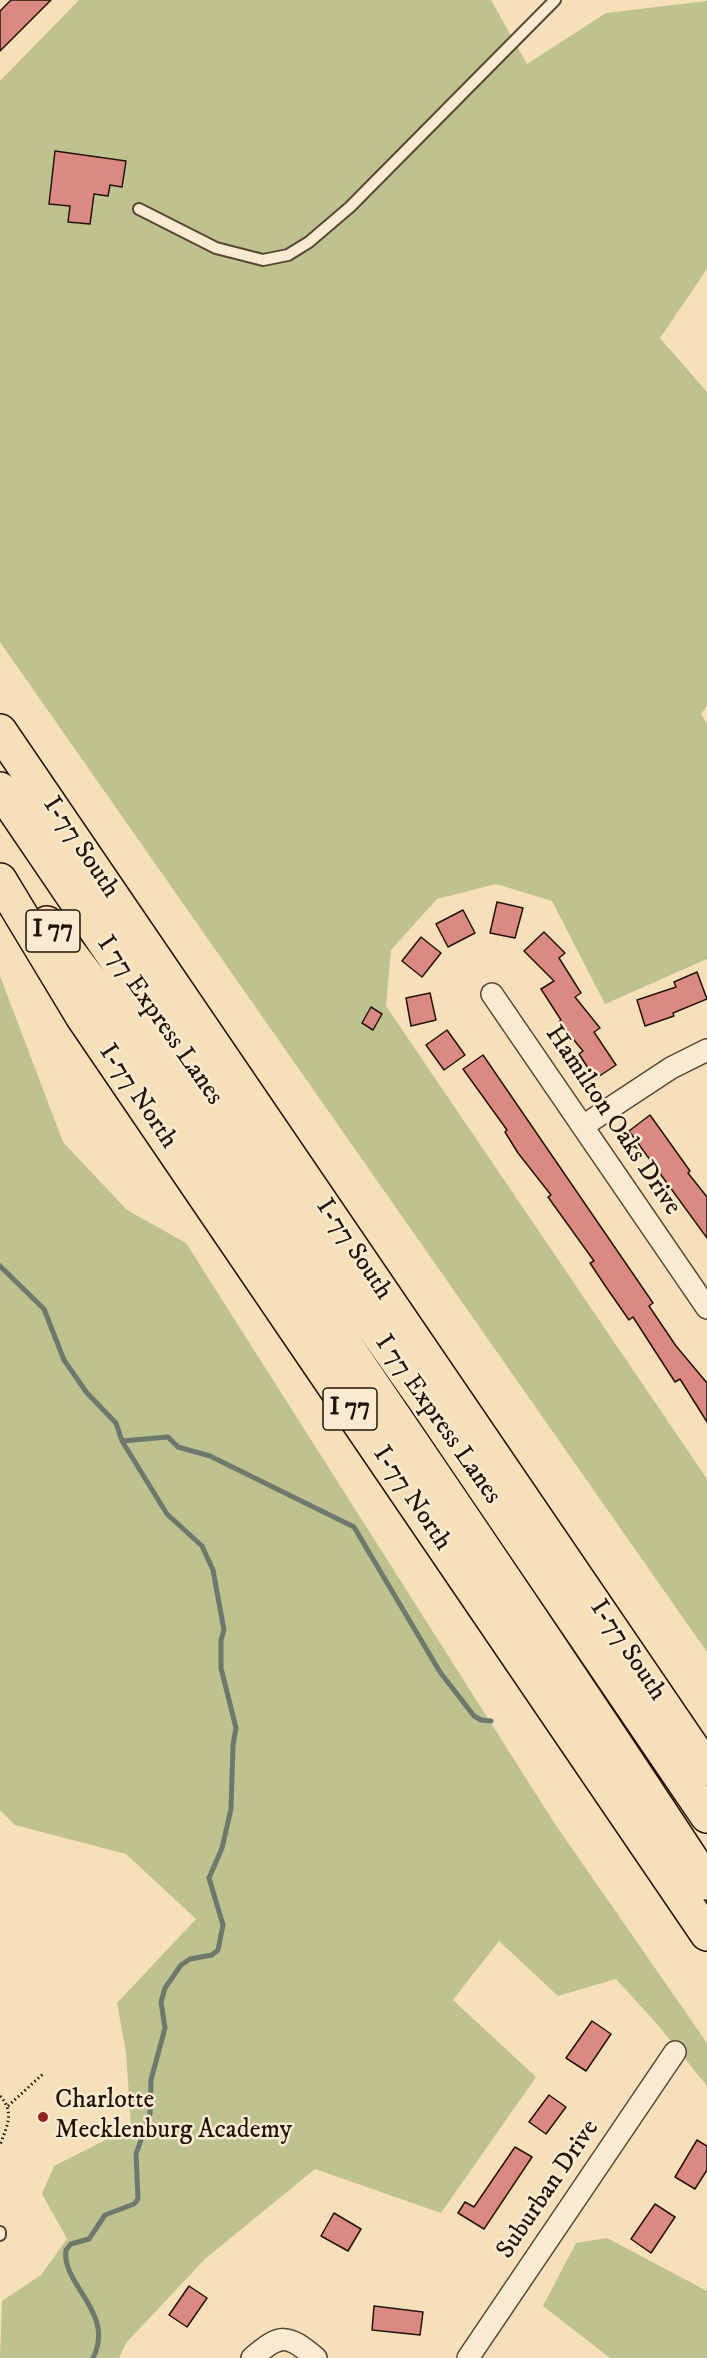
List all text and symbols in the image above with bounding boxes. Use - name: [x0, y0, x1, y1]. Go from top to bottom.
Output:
- street label: I-77 South: [35, 792, 125, 904]
- road number: I 77: [26, 910, 80, 952]
- street label: I 77 Express Lanes: [89, 930, 229, 1112]
- street label: Hamilton Oaks Drive: [537, 1020, 687, 1222]
- street label: I-77 North: [91, 1039, 183, 1155]
- street label: I-77 South: [308, 1194, 398, 1306]
- street label: I 77 Express Lanes: [367, 1329, 507, 1511]
- road number: I 77: [323, 1388, 377, 1430]
- street label: I-77 North: [365, 1441, 457, 1557]
- street label: I-77 South: [582, 1595, 672, 1707]
- place label: Charlotte Mecklenburg Academy: [55, 2086, 292, 2148]
- marker: Charlotte Mecklenburg Academy: [36, 2110, 50, 2124]
- street label: Suburban Drive: [491, 2115, 607, 2265]

